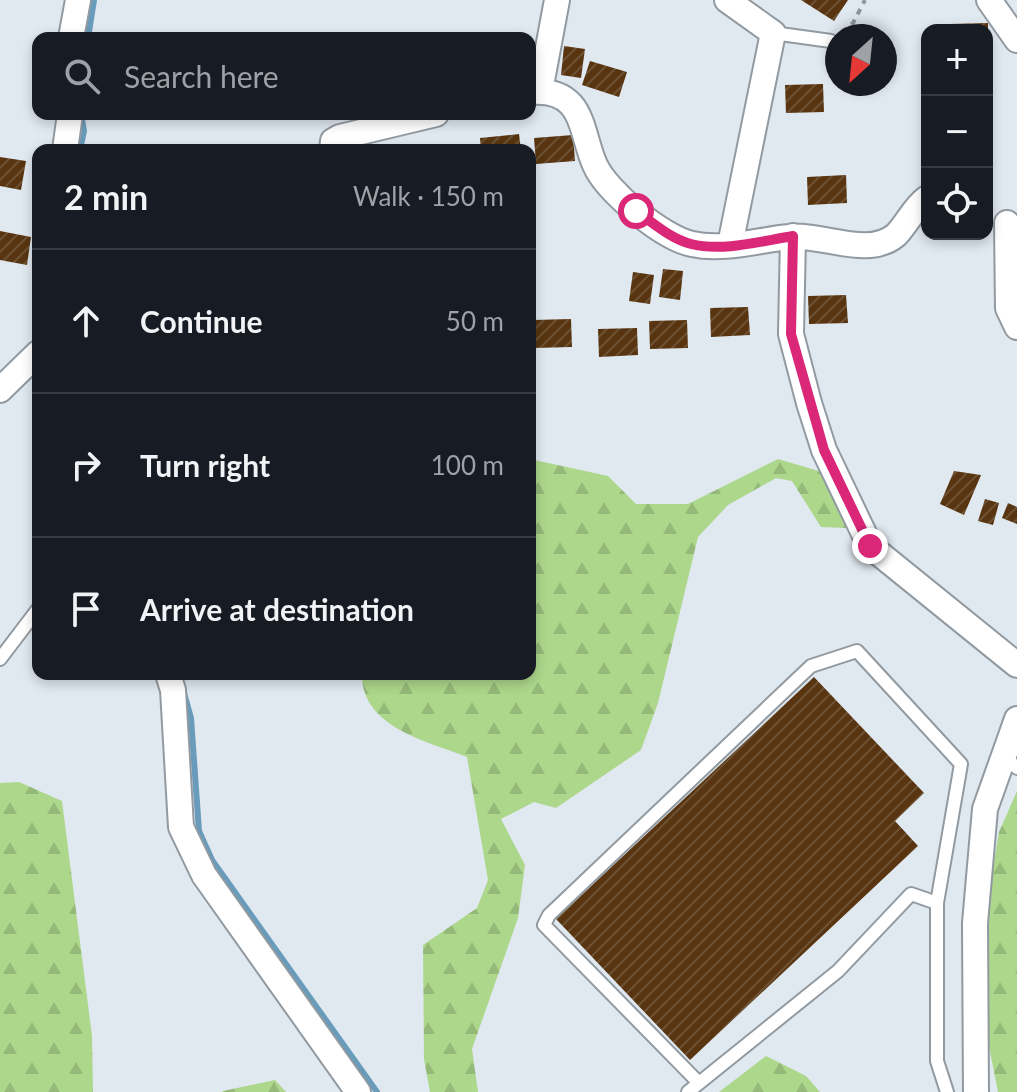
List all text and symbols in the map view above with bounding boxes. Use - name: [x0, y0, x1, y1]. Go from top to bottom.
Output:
- north arrow: [825, 24, 897, 96]
- map controls: [921, 24, 993, 240]
- button: +: [921, 24, 993, 96]
- search box: [32, 32, 536, 120]
- icon: search: [60, 54, 104, 98]
- text: Search here: [124, 58, 279, 94]
- button: −: [921, 96, 993, 168]
- button: locate: [921, 168, 993, 240]
- text: 2 min: [64, 176, 148, 217]
- text: Walk · 150 m: [353, 180, 504, 212]
- route start: [618, 193, 654, 229]
- icon: ahead: [64, 299, 108, 343]
- text: Continue: [140, 303, 263, 339]
- text: 50 m: [446, 305, 504, 337]
- icon: right: [64, 443, 108, 487]
- text: Turn right: [140, 447, 270, 483]
- text: 100 m: [431, 449, 504, 481]
- route end: [852, 528, 888, 564]
- icon: arrive: [64, 587, 108, 631]
- text: Arrive at destination: [140, 591, 414, 627]

